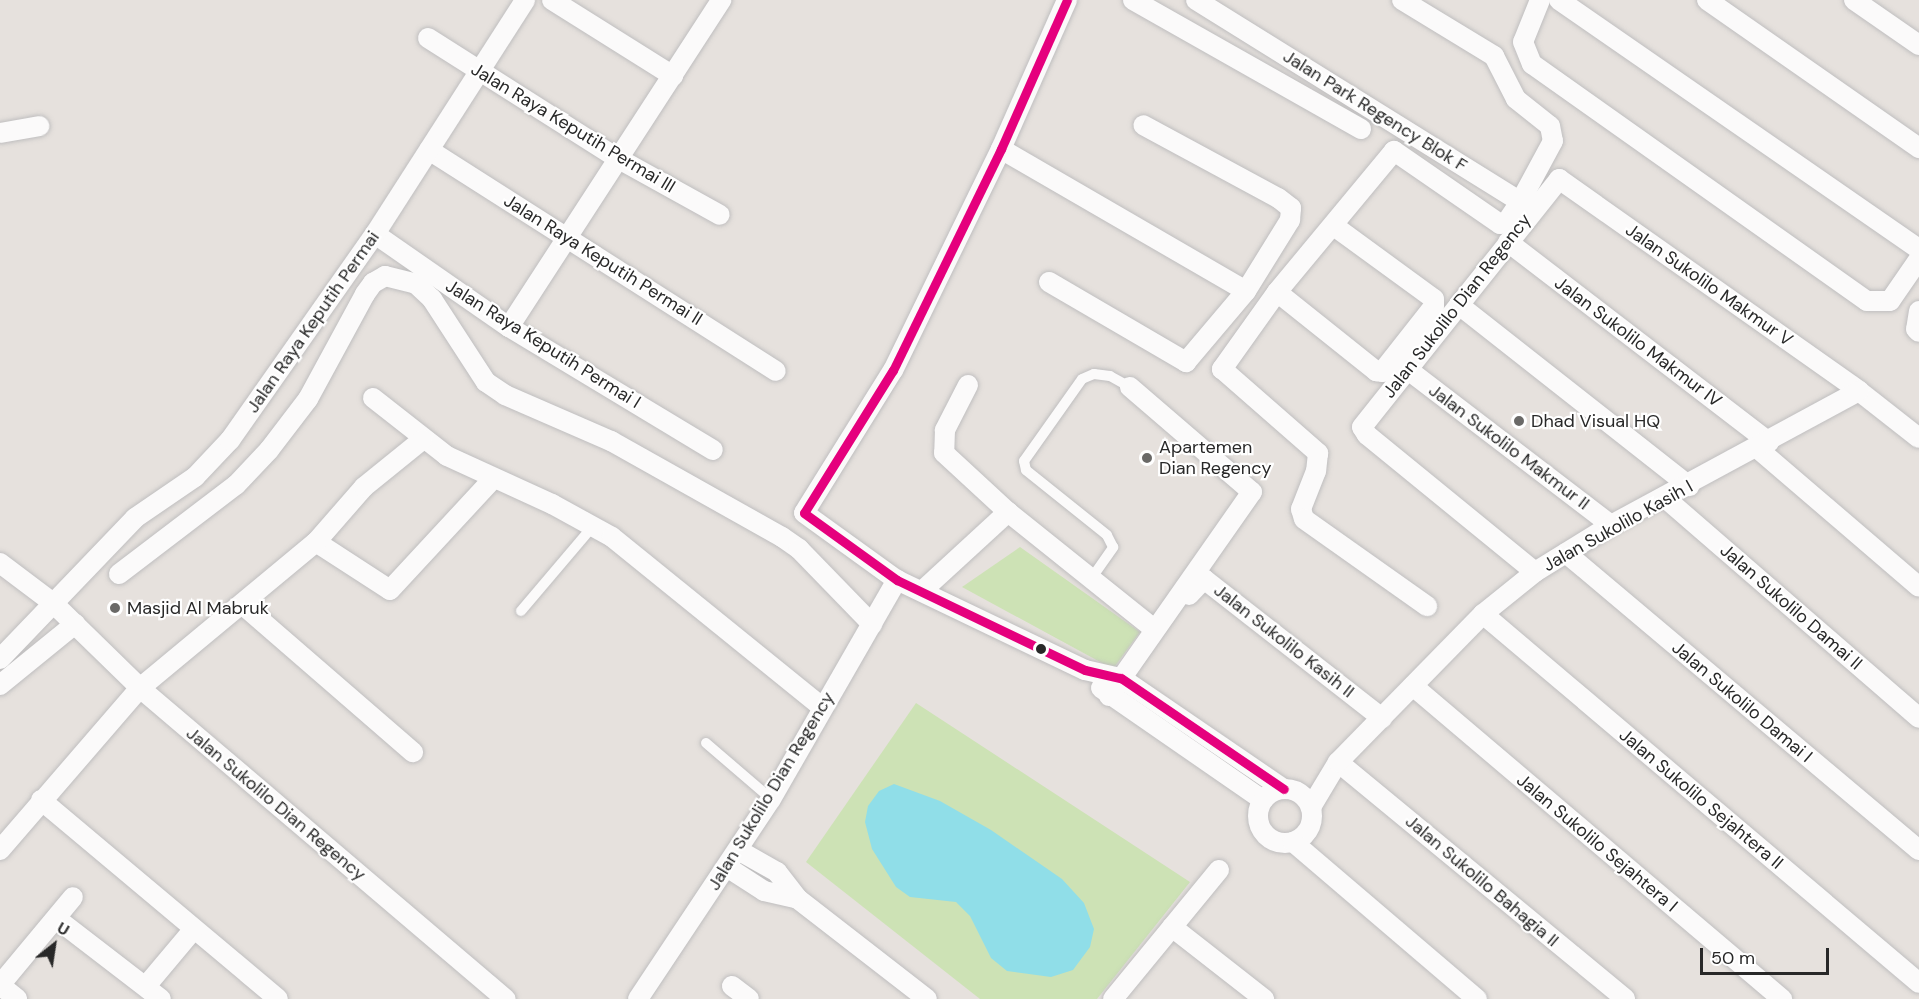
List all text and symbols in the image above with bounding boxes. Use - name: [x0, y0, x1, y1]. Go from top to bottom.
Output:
- street label: Jalan Park Regency Blok F: [1279, 45, 1471, 177]
- street label: Jalan Raya Keputih Permai III: [467, 58, 679, 198]
- street label: Jalan Raya Keputih Permai II: [500, 190, 706, 330]
- street label: Jalan Sukolilo Dian Regency: [1378, 210, 1536, 402]
- street label: Jalan Sukolilo Makmur V: [1621, 219, 1797, 351]
- street label: Jalan Raya Keputih Permai: [242, 227, 384, 417]
- street label: Jalan Sukolilo Makmur IV: [1550, 272, 1726, 412]
- street label: Jalan Raya Keputih Permai I: [441, 275, 645, 413]
- street label: Jalan Sukolilo Makmur II: [1424, 380, 1594, 514]
- place label: Dhad Visual HQ: [1531, 410, 1660, 432]
- marker: Dhad Visual HQ: [1512, 414, 1526, 428]
- place label: Apartemen Dian Regency: [1159, 437, 1271, 480]
- marker: Apartemen Dian Regency: [1140, 451, 1154, 465]
- street label: Jalan Sukolilo Kasih I: [1539, 476, 1697, 576]
- street label: Jalan Sukolilo Damai II: [1716, 539, 1866, 675]
- street label: Jalan Sukolilo Kasih II: [1209, 579, 1359, 703]
- place label: Masjid Al Mabruk: [127, 597, 269, 619]
- marker: Masjid Al Mabruk: [108, 601, 122, 615]
- street label: Jalan Sukolilo Damai I: [1667, 637, 1817, 767]
- unlabelled marker: [1035, 643, 1047, 655]
- street label: Jalan Sukolilo Dian Regency: [703, 688, 839, 894]
- street label: Jalan Sukolilo Dian Regency: [182, 722, 370, 886]
- street label: Jalan Sukolilo Sejahtera II: [1615, 724, 1787, 874]
- street label: Jalan Sukolilo Sejahtera I: [1512, 769, 1682, 917]
- street label: Jalan Sukolilo Bahagia II: [1401, 811, 1563, 951]
- north arrow: [24, 915, 84, 975]
- text: U: [53, 917, 73, 941]
- scale bar: [1703, 936, 1832, 974]
- text: 50 m: [1711, 946, 1755, 970]

